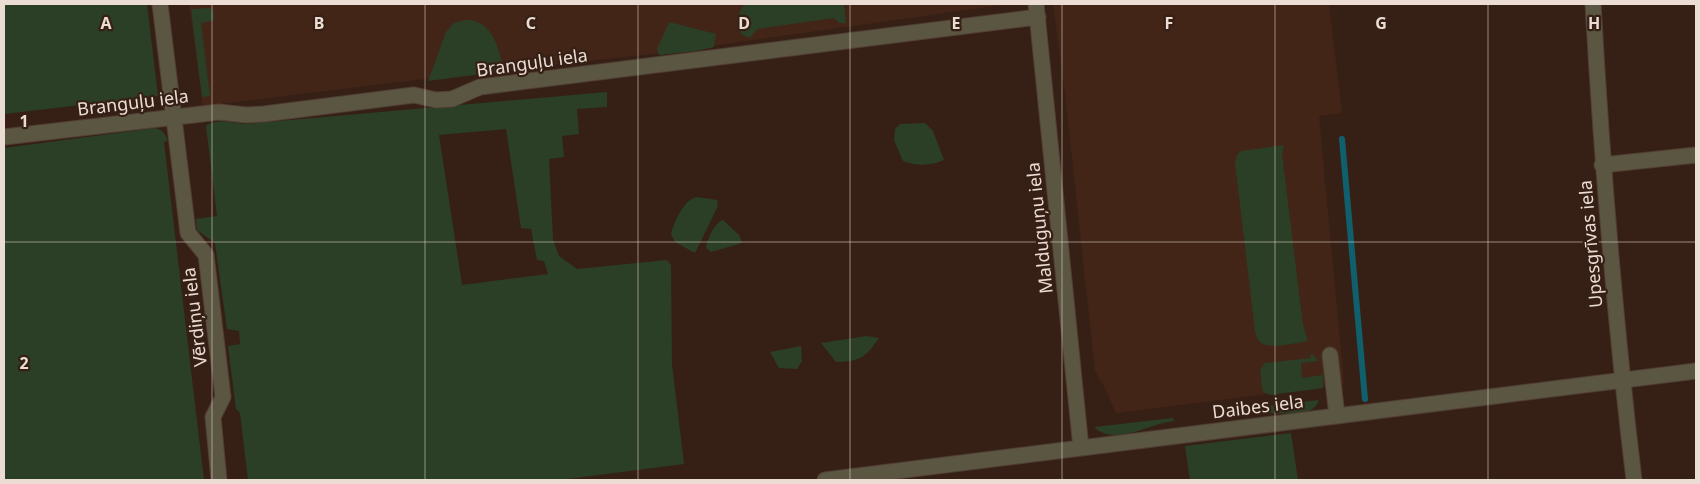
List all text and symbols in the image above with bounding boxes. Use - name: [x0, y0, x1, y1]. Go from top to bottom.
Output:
- text: A: [100, 12, 112, 34]
- text: B: [314, 12, 324, 34]
- text: C: [526, 12, 536, 34]
- text: D: [738, 12, 750, 34]
- text: E: [952, 12, 961, 34]
- text: F: [1165, 12, 1173, 34]
- text: G: [1375, 12, 1387, 34]
- text: H: [1588, 12, 1600, 34]
- street label: Branguļu iela: [475, 42, 589, 82]
- street label: Branguļu iela: [76, 83, 190, 121]
- text: 1: [19, 110, 29, 132]
- street label: Malduguņu iela: [1020, 161, 1058, 295]
- street label: Upesgrīvas iela: [1572, 179, 1608, 309]
- street label: Vērdiņu iela: [176, 266, 212, 368]
- text: 2: [19, 352, 29, 374]
- street label: Daibes iela: [1211, 388, 1305, 424]

